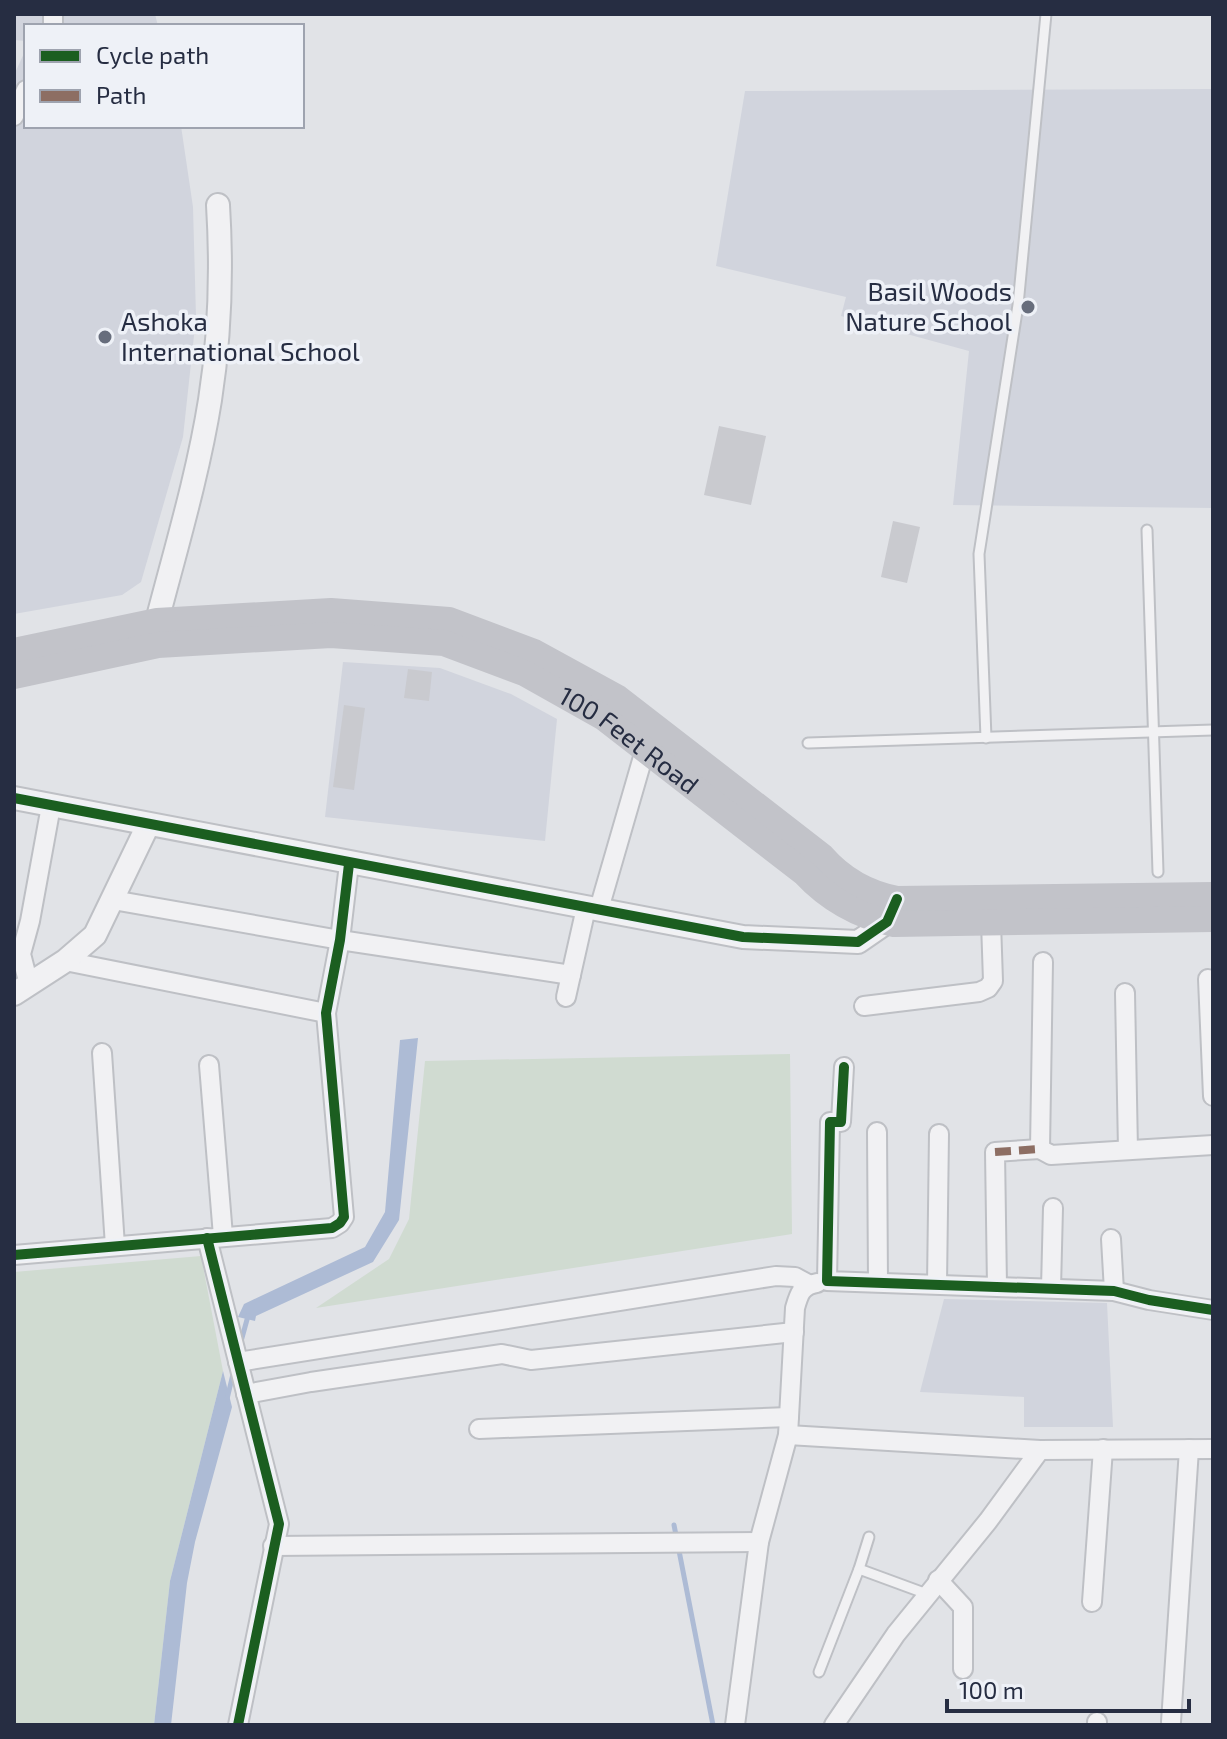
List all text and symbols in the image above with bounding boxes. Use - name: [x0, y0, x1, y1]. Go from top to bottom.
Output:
- legend: [24, 24, 304, 128]
- text: Cycle path: [96, 40, 209, 69]
- text: Path: [96, 80, 146, 109]
- place label: Basil Woods Nature School: [845, 275, 1012, 336]
- marker: Basil Woods Nature School: [1019, 298, 1037, 316]
- place label: Ashoka International School: [121, 305, 360, 366]
- marker: Ashoka International School: [96, 328, 114, 346]
- street label: 100 Feet Road: [554, 679, 706, 800]
- scale bar: [947, 1663, 1189, 1713]
- text: 100 m: [959, 1675, 1024, 1704]

